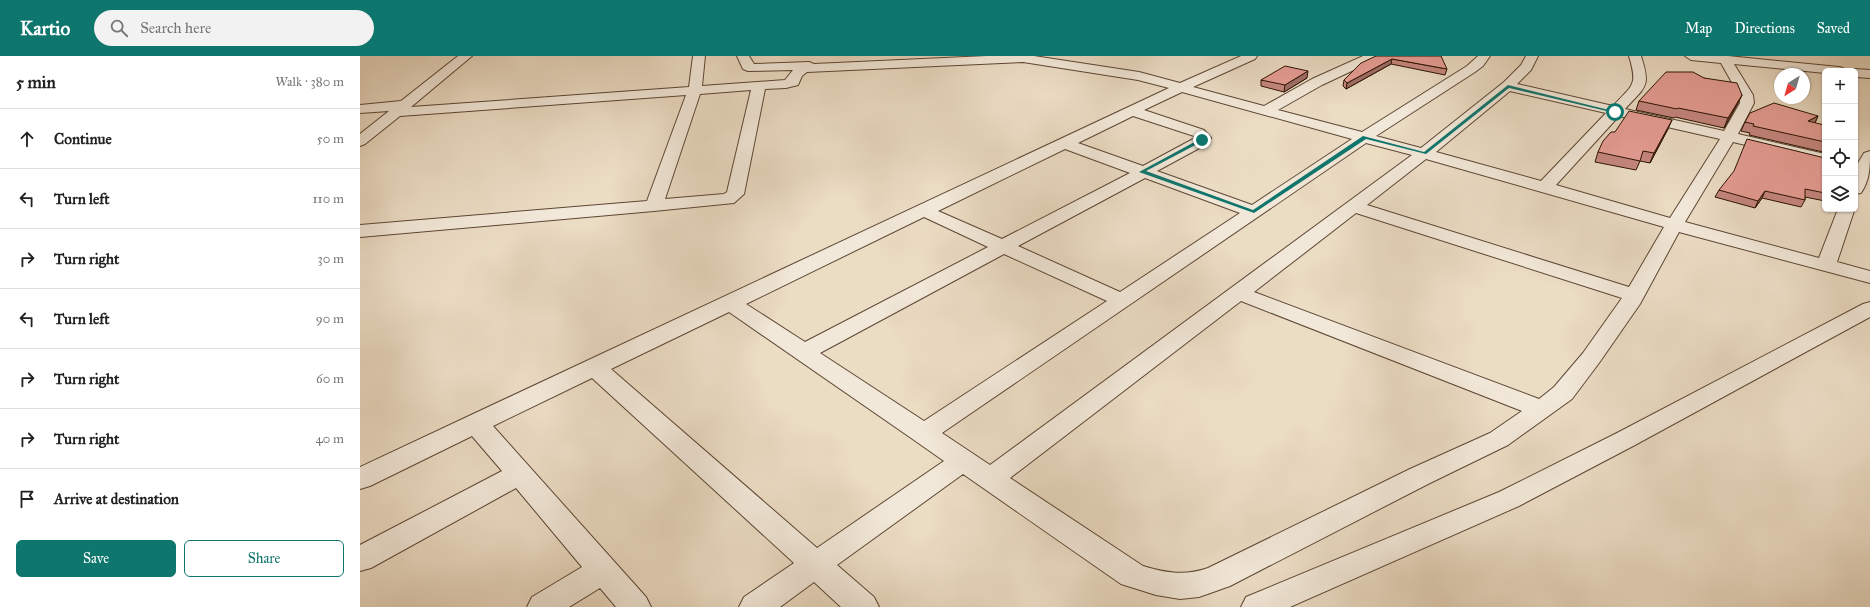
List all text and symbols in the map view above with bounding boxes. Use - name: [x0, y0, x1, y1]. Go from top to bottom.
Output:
- search box: [94, 10, 374, 46]
- text: Kartio: [20, 17, 70, 40]
- icon: search: [108, 17, 130, 39]
- text: Search here: [140, 19, 211, 37]
- text: Map: [1685, 20, 1712, 37]
- text: Directions: [1734, 20, 1795, 37]
- text: Saved: [1817, 20, 1850, 37]
- north arrow: [1774, 68, 1810, 104]
- map controls: [1822, 68, 1858, 212]
- button: +: [1822, 68, 1858, 104]
- text: 5 min: [16, 72, 56, 93]
- text: Walk · 380 m: [275, 74, 344, 90]
- route start: [1606, 103, 1624, 121]
- button: −: [1822, 104, 1858, 140]
- icon: ahead: [16, 128, 38, 150]
- text: Continue: [54, 130, 112, 148]
- text: 50 m: [317, 131, 344, 147]
- route end: [1193, 131, 1211, 149]
- button: locate: [1822, 140, 1858, 176]
- button: layers: [1822, 176, 1858, 212]
- icon: left: [16, 188, 38, 210]
- text: Turn left: [54, 190, 110, 208]
- text: 110 m: [312, 191, 344, 207]
- icon: right: [16, 248, 38, 270]
- text: Turn right: [54, 250, 119, 268]
- text: 30 m: [318, 251, 344, 267]
- icon: left: [16, 308, 38, 330]
- text: Turn left: [54, 310, 110, 328]
- text: 90 m: [316, 311, 344, 327]
- icon: right: [16, 368, 38, 390]
- text: Turn right: [54, 370, 119, 388]
- text: 60 m: [316, 371, 344, 387]
- icon: right: [16, 428, 38, 450]
- text: Turn right: [54, 430, 119, 448]
- text: 40 m: [315, 431, 344, 447]
- icon: arrive: [16, 488, 38, 510]
- text: Arrive at destination: [54, 490, 179, 508]
- button: Save: [16, 540, 176, 577]
- button: Share: [184, 540, 344, 577]

